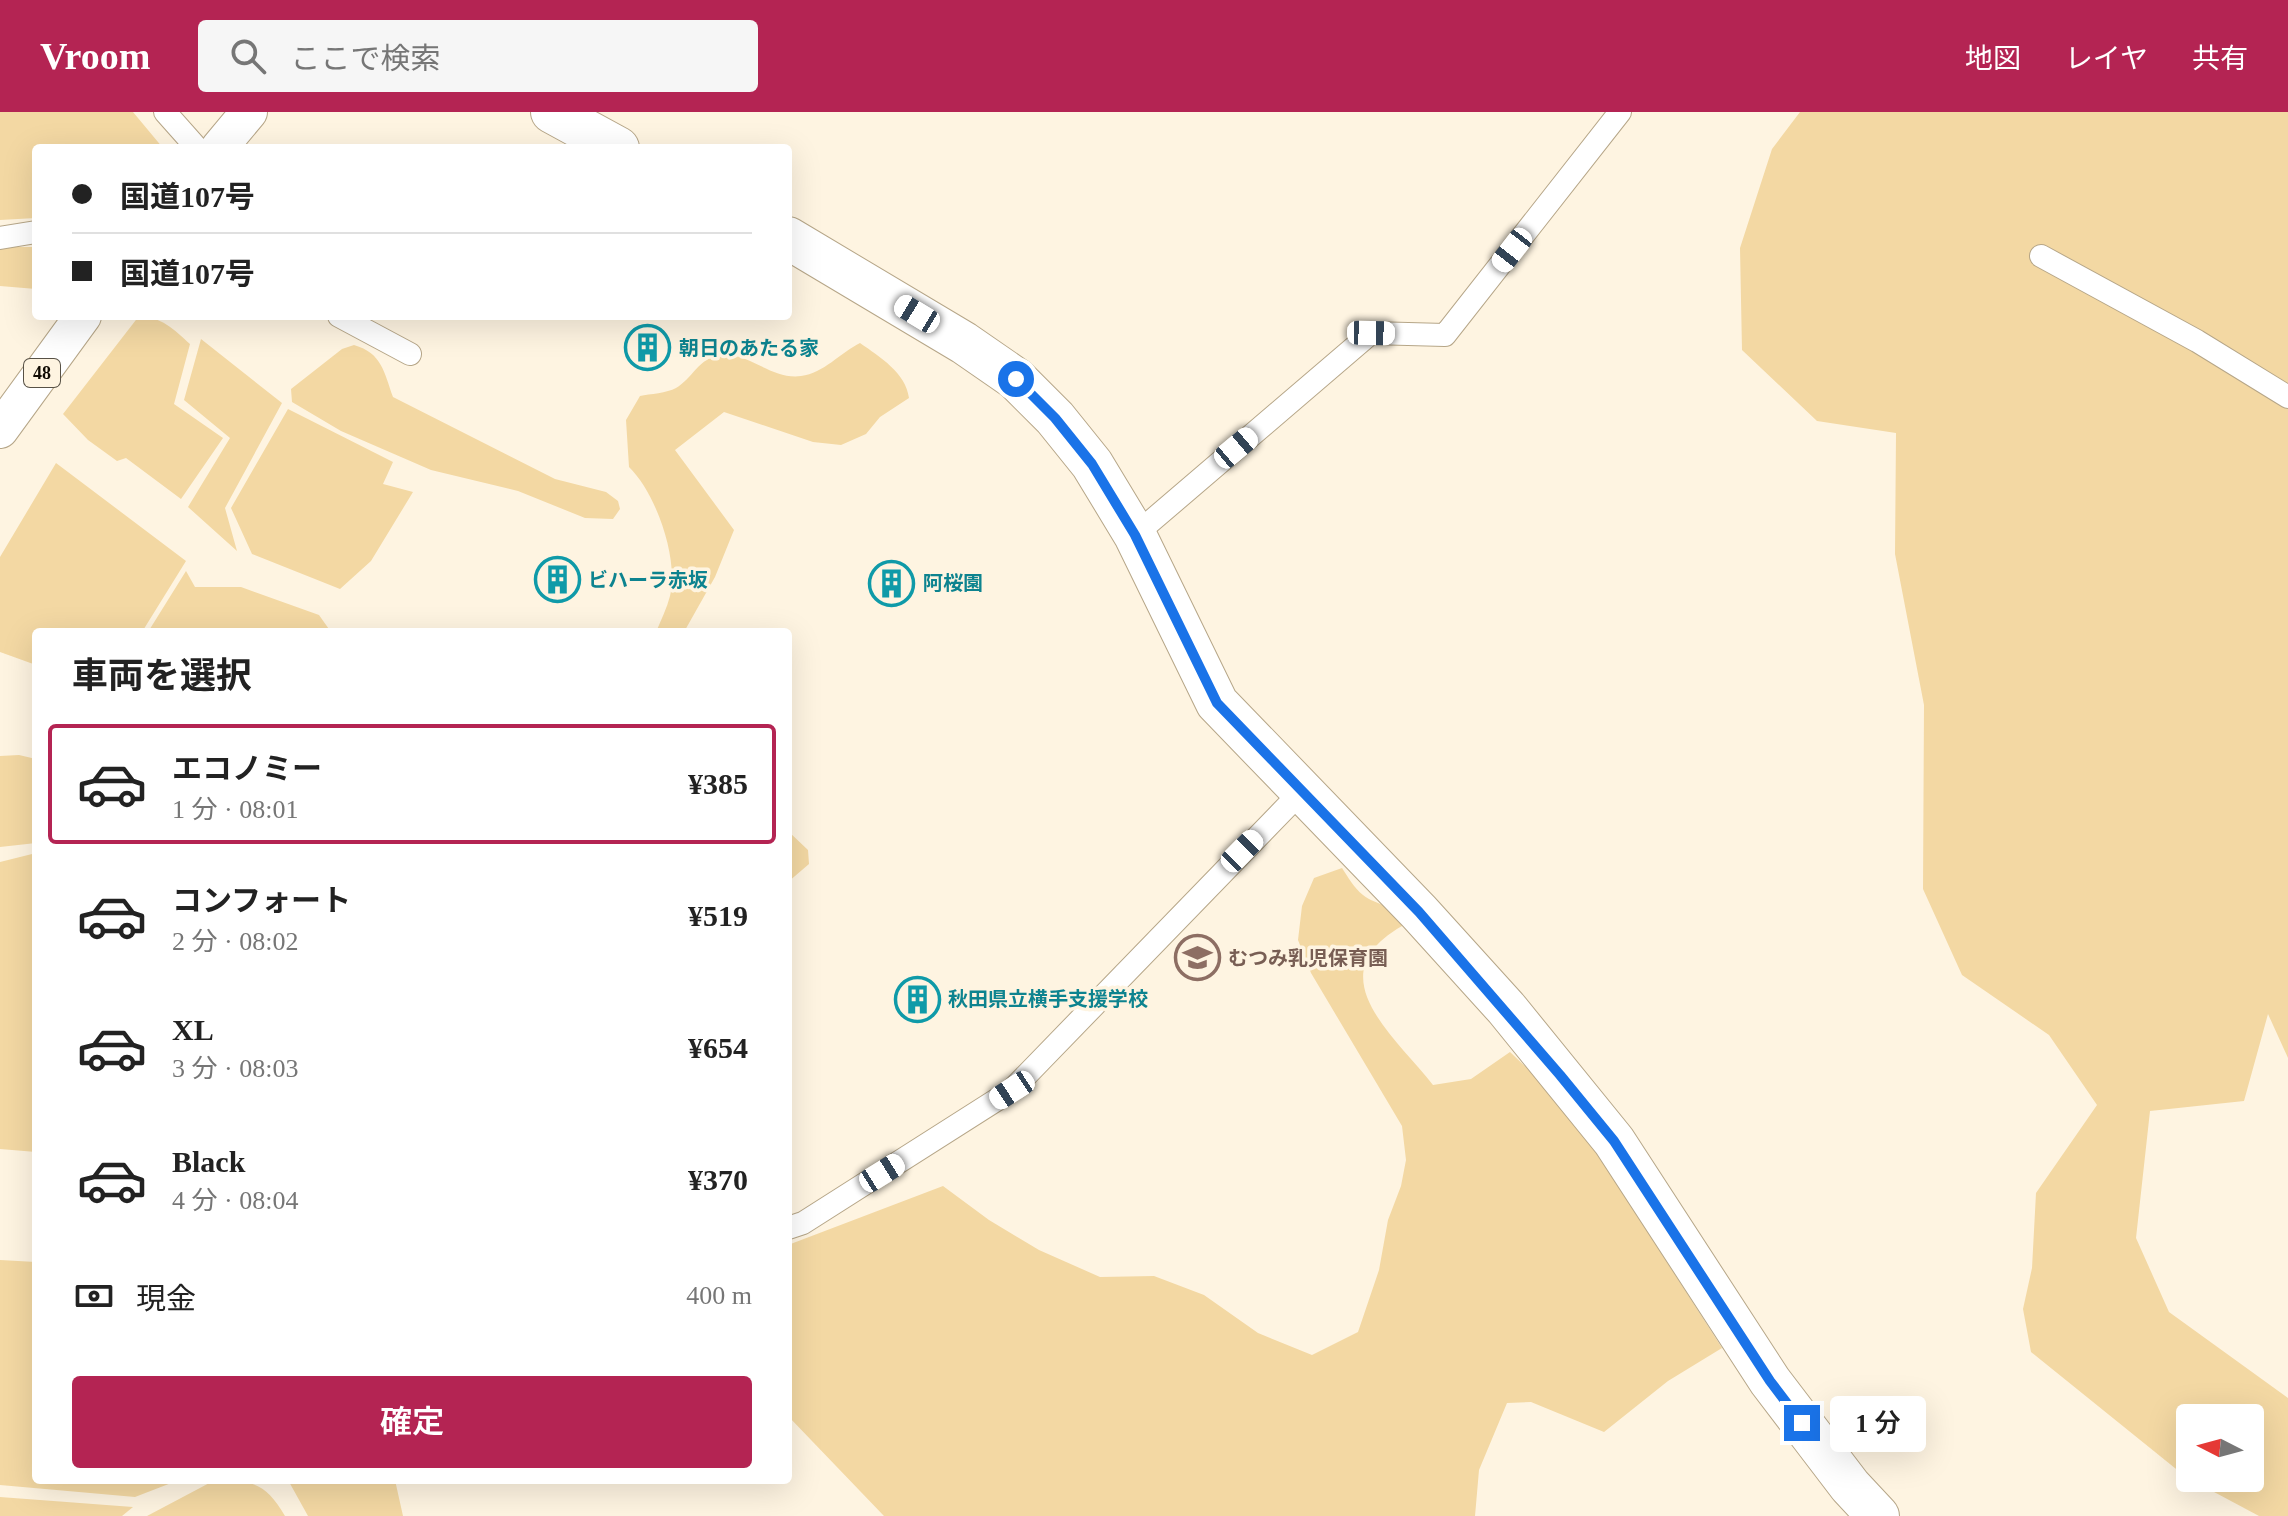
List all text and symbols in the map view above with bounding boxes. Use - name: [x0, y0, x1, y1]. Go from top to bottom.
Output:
- search box: [198, 20, 758, 92]
- icon: search: [226, 34, 270, 78]
- text: Vroom: [40, 35, 150, 77]
- text: ここで検索: [290, 42, 440, 75]
- text: 地図: [1965, 43, 2021, 74]
- text: レイヤ: [2065, 43, 2148, 74]
- text: 共有: [2192, 43, 2248, 74]
- text: 国道107号: [120, 180, 255, 213]
- car: [1488, 224, 1536, 276]
- text: 国道107号: [120, 257, 255, 290]
- car: [890, 291, 944, 337]
- car: [1347, 321, 1395, 345]
- building icon: 朝日のあたる家: [624, 324, 672, 372]
- place label: 朝日のあたる家: [679, 337, 819, 359]
- road number: 48: [24, 359, 60, 387]
- route start: [998, 361, 1034, 397]
- car: [1210, 423, 1262, 473]
- building icon: ビハーラ赤坂: [533, 556, 581, 604]
- building icon: 阿桜園: [868, 559, 916, 607]
- place label: ビハーラ赤坂: [588, 569, 708, 591]
- place label: 阿桜園: [923, 572, 983, 594]
- text: 車両を選択: [72, 656, 252, 696]
- icon: car: [76, 748, 148, 820]
- text: エコノミー: [172, 752, 322, 785]
- text: ¥385: [688, 767, 748, 800]
- text: 1 分 · 08:01: [172, 795, 298, 824]
- car: [1217, 826, 1267, 876]
- icon: car: [76, 880, 148, 952]
- text: コンフォート: [172, 884, 351, 917]
- text: ¥519: [688, 899, 748, 932]
- text: 2 分 · 08:02: [172, 927, 298, 956]
- school or university icon: むつみ乳児保育園: [1173, 934, 1221, 982]
- place label: むつみ乳児保育園: [1228, 947, 1388, 969]
- building icon: 秋田県立横手支援学校: [893, 975, 941, 1023]
- place label: 秋田県立横手支援学校: [948, 988, 1148, 1010]
- icon: car: [76, 1012, 148, 1084]
- text: XL: [172, 1013, 214, 1046]
- text: ¥654: [688, 1031, 748, 1064]
- text: 3 分 · 08:03: [172, 1054, 298, 1083]
- car: [985, 1067, 1039, 1113]
- icon: car: [76, 1144, 148, 1216]
- text: Black: [172, 1145, 245, 1178]
- car: [855, 1150, 909, 1196]
- text: ¥370: [688, 1163, 748, 1196]
- text: 4 分 · 08:04: [172, 1186, 298, 1215]
- icon: cash: [72, 1274, 116, 1318]
- text: 400 m: [686, 1281, 752, 1310]
- text: 現金: [136, 1282, 196, 1315]
- button: 確定: [72, 1376, 752, 1468]
- callout: 1 分: [1830, 1395, 1926, 1451]
- north arrow: [2176, 1404, 2264, 1492]
- map controls: [2176, 1404, 2264, 1492]
- route end: [1784, 1405, 1820, 1441]
- text: 1 分: [1855, 1409, 1901, 1438]

